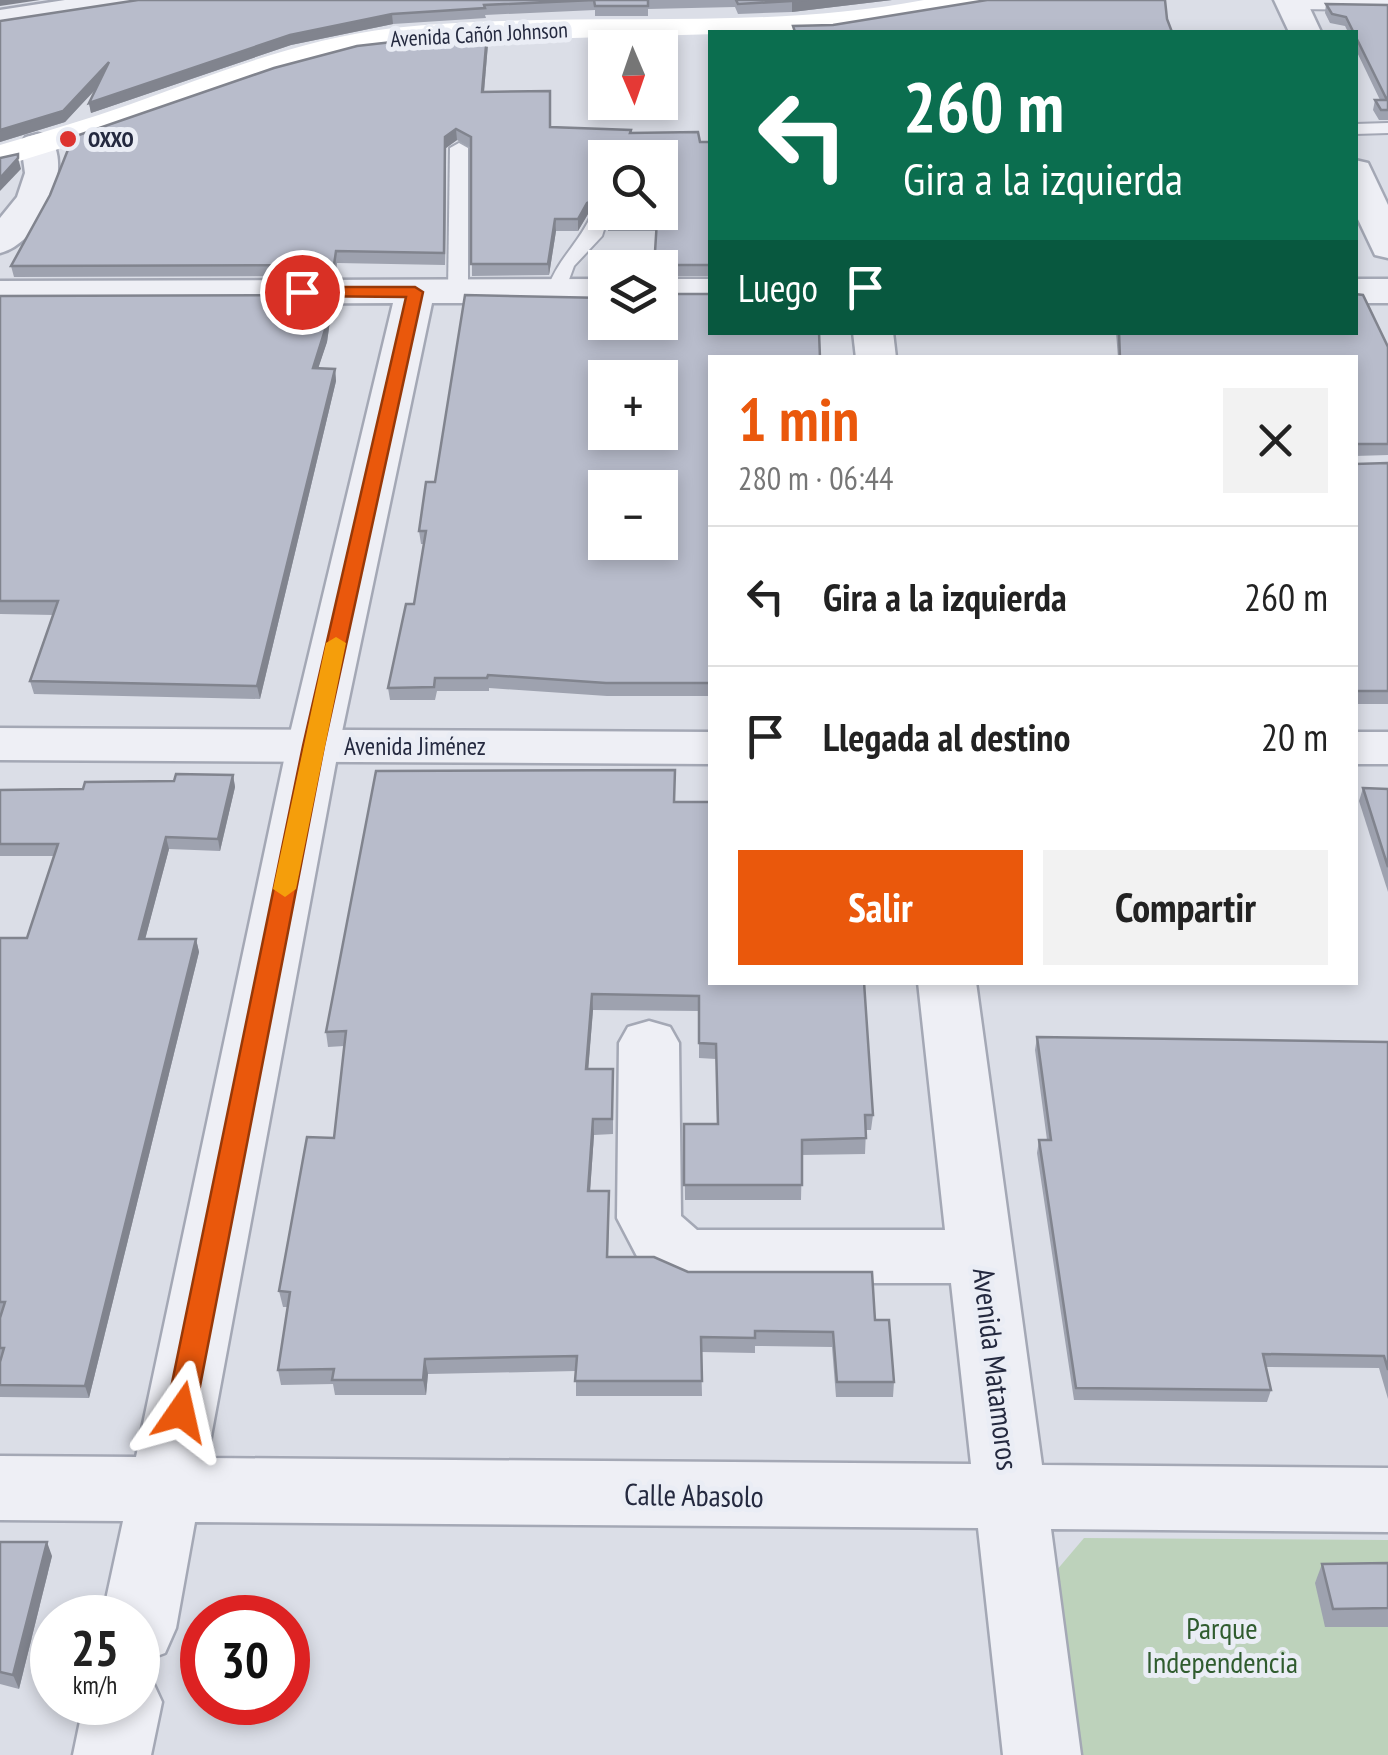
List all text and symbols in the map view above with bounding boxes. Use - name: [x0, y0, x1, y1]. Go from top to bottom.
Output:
- street label: Avenida Cañón Johnson: [390, 15, 568, 53]
- north arrow: [588, 30, 678, 120]
- map controls: [588, 30, 678, 560]
- text: 260 m: [903, 61, 1064, 151]
- icon: left: [738, 70, 868, 200]
- place label: OXXO: [88, 125, 134, 153]
- marker: OXXO: [57, 128, 79, 150]
- button: search: [588, 140, 678, 230]
- text: Gira a la izquierda: [903, 149, 1183, 207]
- pin: [260, 250, 345, 335]
- button: layers: [588, 250, 678, 340]
- icon: arrive: [838, 260, 893, 315]
- text: Luego: [738, 263, 818, 312]
- icon: arrive: [275, 265, 330, 320]
- button: +: [588, 360, 678, 450]
- text: 1 min: [738, 380, 859, 458]
- button: close: [1223, 388, 1328, 493]
- text: 280 m · 06:44: [738, 457, 893, 499]
- button: −: [588, 470, 678, 560]
- icon: left: [738, 569, 793, 624]
- text: Gira a la izquierda: [823, 572, 1067, 621]
- text: 260 m: [1244, 572, 1328, 621]
- icon: arrive: [738, 709, 793, 764]
- text: Llegada al destino: [823, 712, 1070, 761]
- text: 20 m: [1261, 712, 1328, 761]
- street label: Avenida Jiménez: [344, 730, 486, 762]
- button: Salir: [738, 850, 1023, 965]
- button: Compartir: [1043, 850, 1328, 965]
- street label: Avenida Matamoros: [965, 1265, 1028, 1472]
- position arrow: [129, 1360, 233, 1464]
- street label: Calle Abasolo: [624, 1474, 764, 1515]
- speed limit sign: 30: [180, 1595, 310, 1725]
- park label: Parque Independencia: [1146, 1608, 1298, 1681]
- text: 25: [71, 1615, 119, 1680]
- text: km/h: [73, 1669, 117, 1701]

